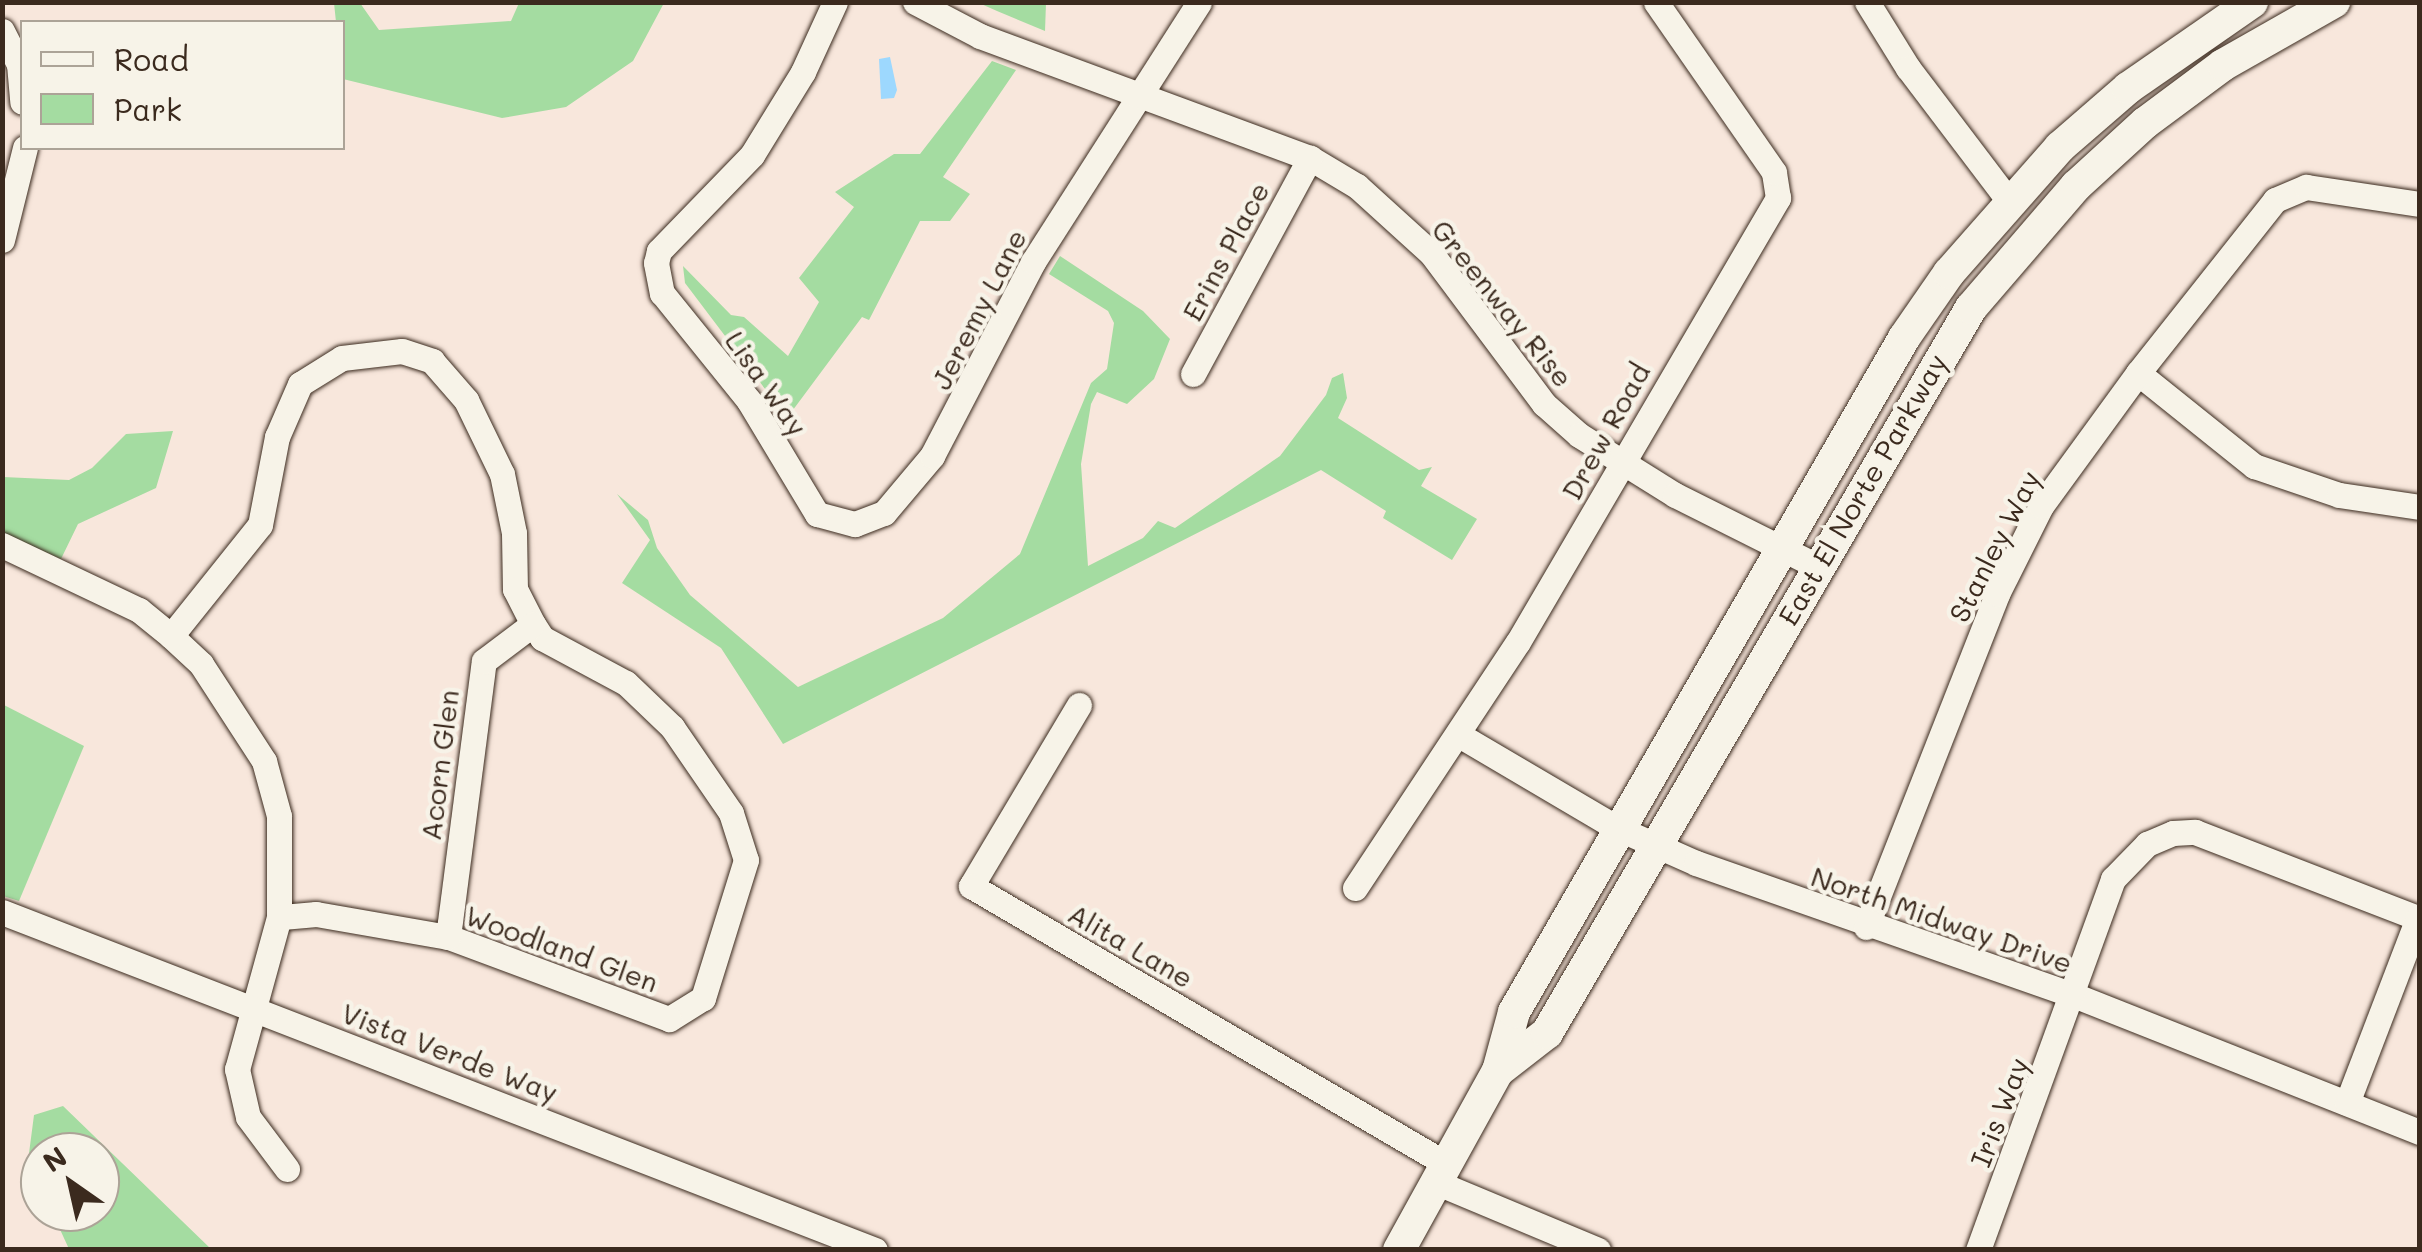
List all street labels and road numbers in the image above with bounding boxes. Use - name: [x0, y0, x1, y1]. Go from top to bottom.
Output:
- street label: Erins Place: [1174, 176, 1276, 326]
- street label: Greenway Rise: [1425, 213, 1581, 393]
- street label: Jeremy Lane: [923, 223, 1033, 395]
- street label: Lisa Way: [719, 324, 815, 442]
- street label: East El Norte Parkway: [1771, 347, 1953, 631]
- street label: Drew Road: [1554, 357, 1656, 505]
- street label: Stanley Way: [1941, 465, 2047, 627]
- street label: Acorn Glen: [413, 688, 465, 842]
- street label: North Midway Drive: [1807, 859, 2077, 979]
- street label: Alita Lane: [1063, 896, 1199, 994]
- street label: Woodland Glen: [461, 898, 663, 998]
- street label: Vista Verde Way: [337, 995, 563, 1109]
- street label: Iris Way: [1963, 1053, 2035, 1171]

